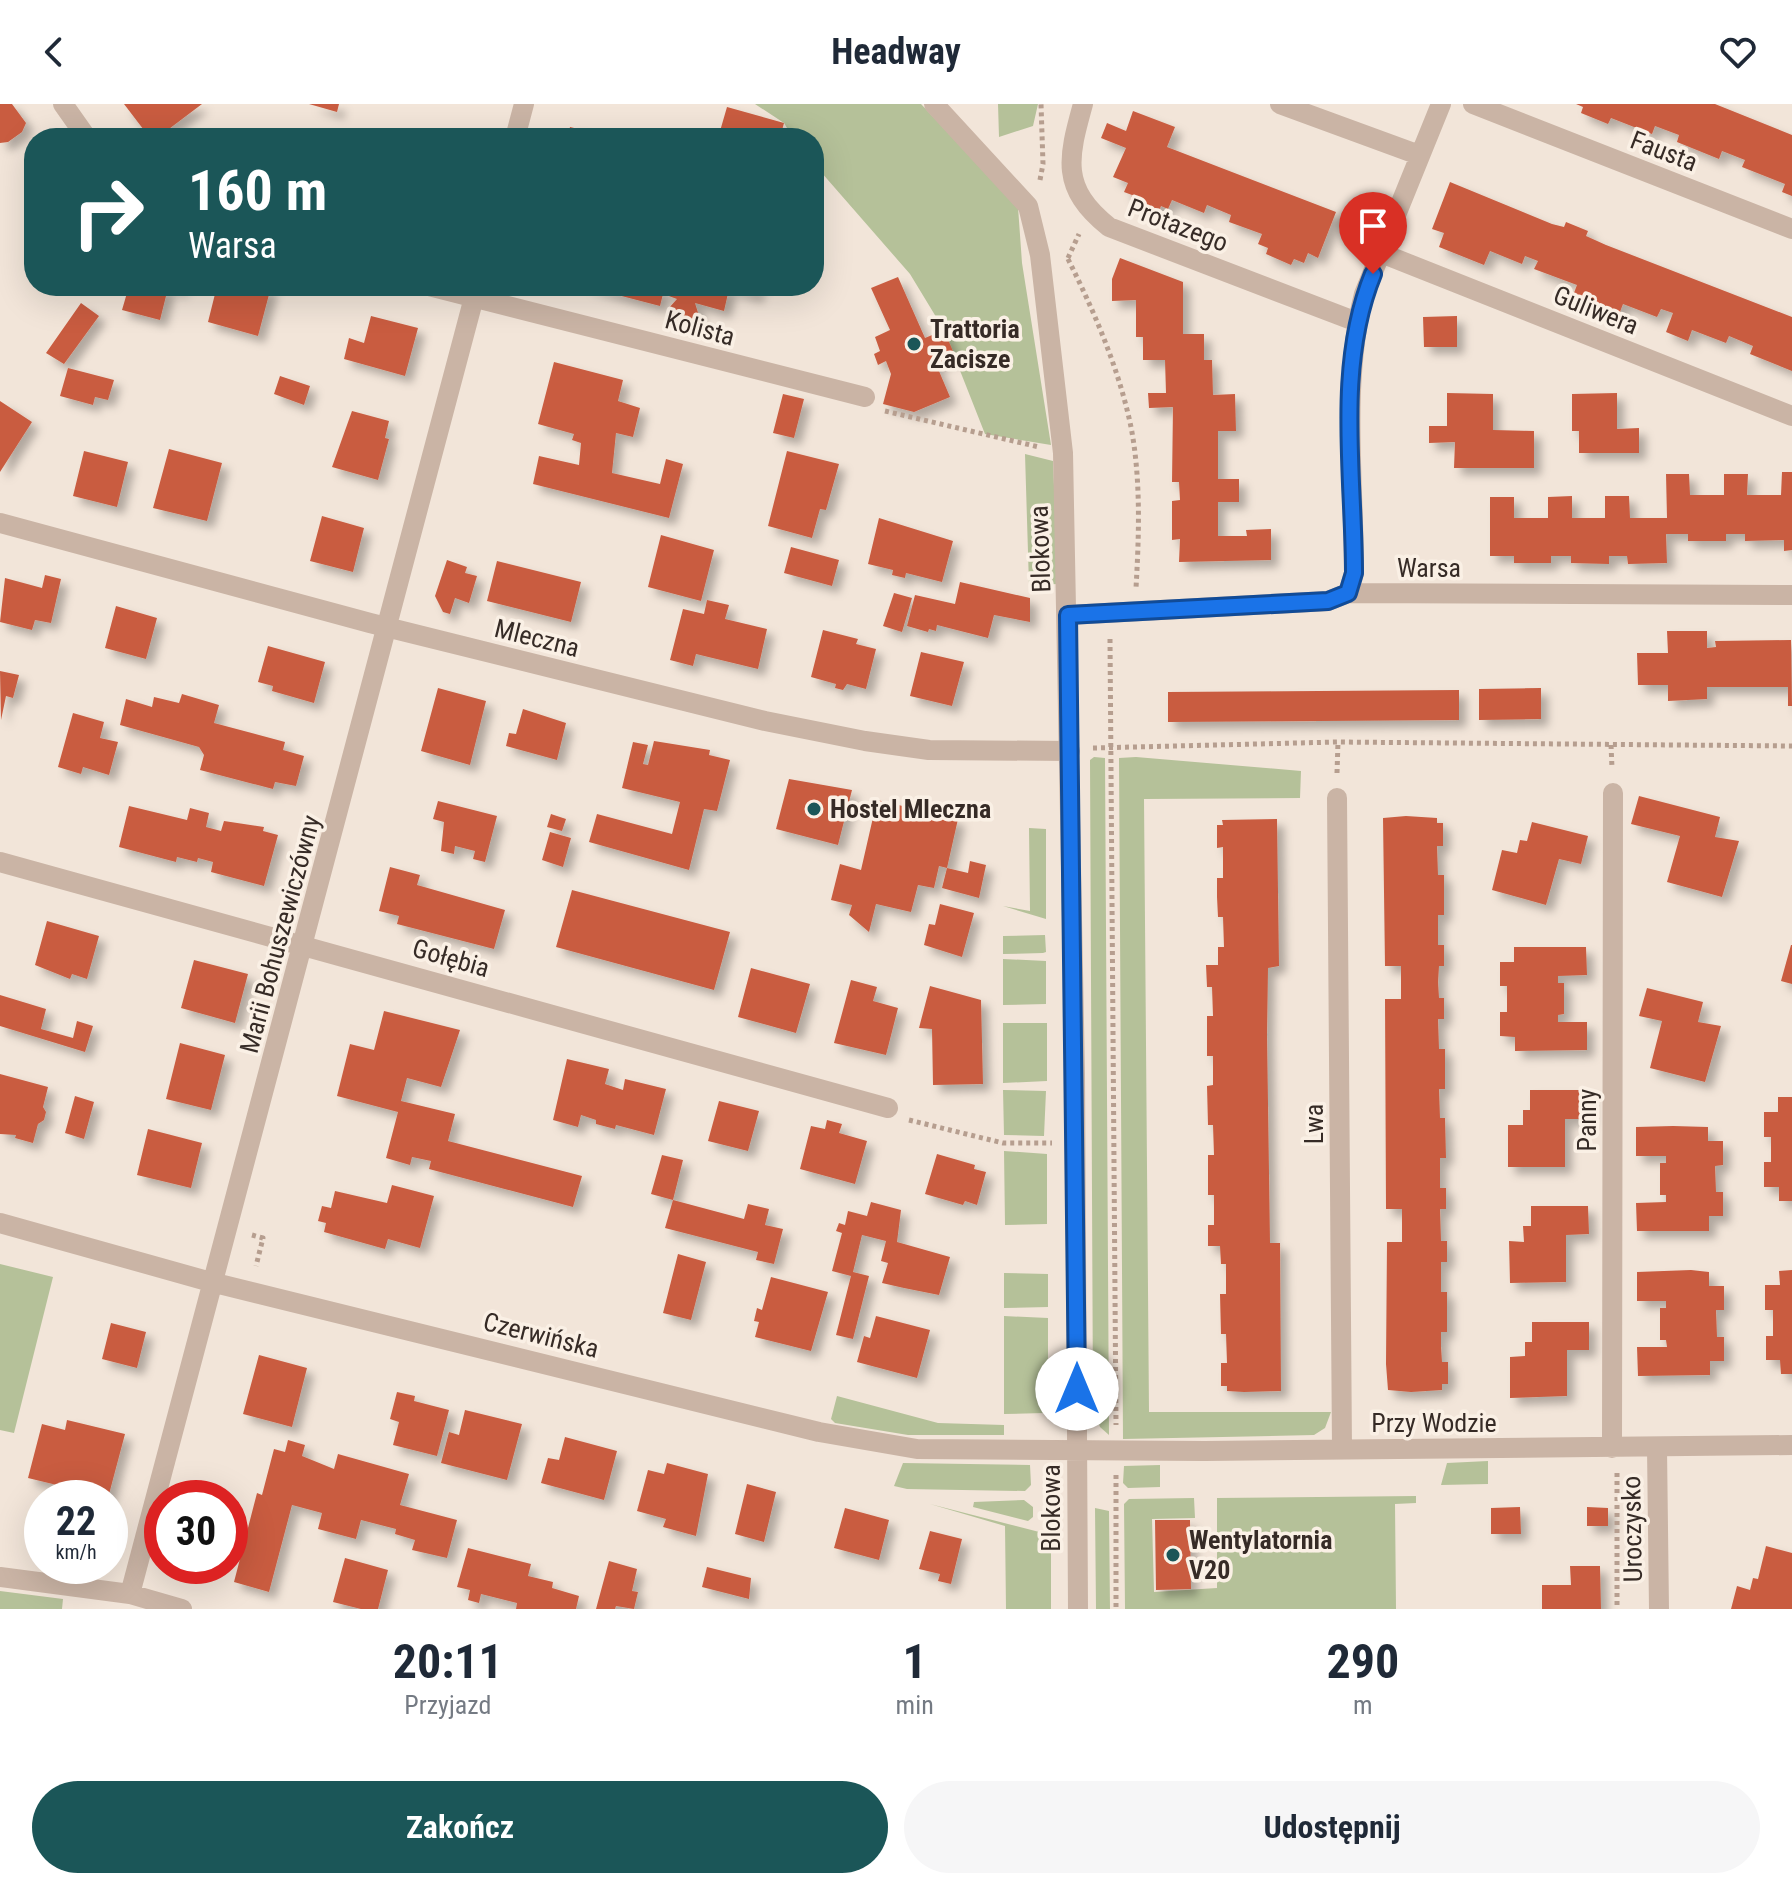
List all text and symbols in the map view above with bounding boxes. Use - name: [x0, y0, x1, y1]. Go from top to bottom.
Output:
- icon: back: [32, 30, 76, 74]
- icon: heart: [1716, 30, 1760, 74]
- text: Headway: [831, 31, 961, 73]
- street label: Fausta: [1626, 125, 1702, 177]
- text: 160 m: [188, 158, 327, 224]
- icon: right: [56, 160, 160, 264]
- street label: Protazego: [1124, 192, 1232, 258]
- pin: [1339, 192, 1407, 274]
- icon: arrive: [1351, 204, 1395, 248]
- text: Warsa: [188, 225, 277, 267]
- street label: Guliwera: [1549, 279, 1643, 341]
- street label: Kolista: [662, 304, 738, 352]
- place label: Trattoria Zacisze: [930, 314, 1020, 374]
- marker: Trattoria Zacisze: [905, 335, 923, 353]
- street label: Blokowa: [1023, 505, 1057, 593]
- street label: Warsa: [1397, 553, 1461, 583]
- street label: Mleczna: [492, 613, 582, 663]
- place label: Hostel Mleczna: [830, 794, 991, 824]
- marker: Hostel Mleczna: [805, 800, 823, 818]
- street label: Marii Bohuszewiczówny: [234, 812, 326, 1056]
- street label: Gołębia: [409, 933, 493, 983]
- street label: Panny: [1572, 1088, 1602, 1151]
- street label: Lwa: [1299, 1104, 1329, 1144]
- street label: Czerwińska: [480, 1306, 602, 1364]
- position arrow: [1035, 1347, 1119, 1431]
- street label: Przy Wodzie: [1371, 1408, 1497, 1438]
- street label: Blokowa: [1036, 1464, 1066, 1552]
- street label: Uroczysko: [1616, 1476, 1648, 1582]
- speed limit sign: 30: [144, 1480, 248, 1584]
- text: 22: [56, 1498, 96, 1545]
- place label: Wentylatornia V20: [1189, 1525, 1332, 1585]
- text: km/h: [55, 1540, 97, 1564]
- marker: Wentylatornia V20: [1164, 1546, 1182, 1564]
- text: 20:11: [393, 1633, 503, 1690]
- text: 1: [903, 1633, 927, 1690]
- text: 290: [1326, 1633, 1399, 1690]
- text: Przyjazd: [404, 1690, 491, 1720]
- text: min: [896, 1690, 934, 1720]
- text: m: [1353, 1690, 1373, 1720]
- button: Zakończ: [32, 1781, 888, 1873]
- button: Udostępnij: [904, 1781, 1760, 1873]

